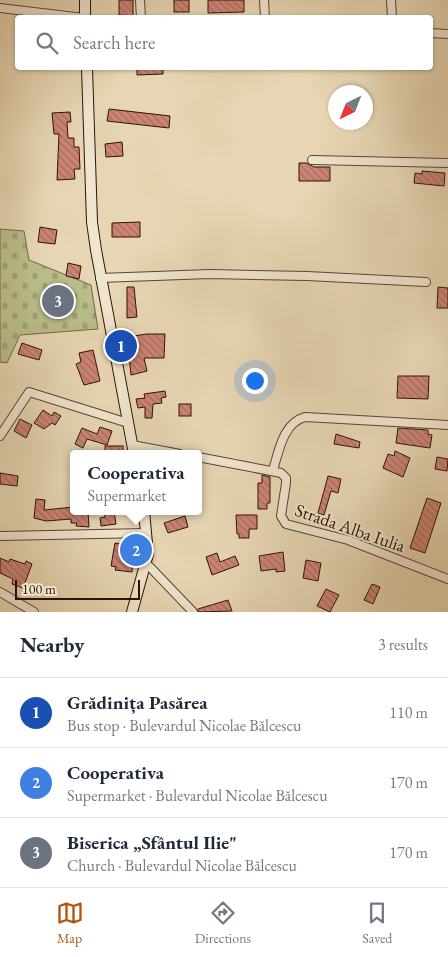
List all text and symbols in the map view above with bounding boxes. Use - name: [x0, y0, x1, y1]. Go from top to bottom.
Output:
- search box: [15, 15, 433, 70]
- icon: search: [33, 29, 61, 57]
- text: Search here: [73, 30, 155, 55]
- north arrow: [328, 85, 373, 130]
- pin: 3: [42, 282, 74, 320]
- pin: 1: [105, 327, 137, 365]
- your location: [242, 368, 268, 394]
- popup: [70, 450, 202, 515]
- text: Cooperativa: [88, 460, 184, 485]
- text: Supermarket: [88, 485, 166, 506]
- street label: Strada Alba Iulia: [292, 498, 409, 557]
- pin: 2: [120, 531, 152, 569]
- scale bar: [15, 577, 140, 600]
- text: 100 m: [22, 580, 56, 598]
- text: Nearby: [20, 631, 84, 658]
- text: 3 results: [378, 634, 428, 655]
- text: Grădinița Pasărea: [67, 690, 207, 715]
- text: 1: [32, 702, 40, 723]
- text: 110 m: [389, 702, 428, 723]
- text: Bus stop · Bulevardul Nicolae Bălcescu: [67, 715, 301, 736]
- text: Cooperativa: [67, 760, 164, 785]
- text: 2: [32, 772, 40, 793]
- text: 170 m: [389, 772, 428, 793]
- text: Supermarket · Bulevardul Nicolae Bălcescu: [67, 785, 328, 806]
- text: Biserica „Sfântul Ilie": [67, 830, 237, 855]
- text: 3: [32, 842, 40, 863]
- text: 170 m: [389, 842, 428, 863]
- text: Church · Bulevardul Nicolae Bălcescu: [67, 855, 297, 876]
- tab: Map: [56, 899, 84, 947]
- tab: Directions: [195, 899, 251, 947]
- tab: Saved: [362, 899, 392, 947]

